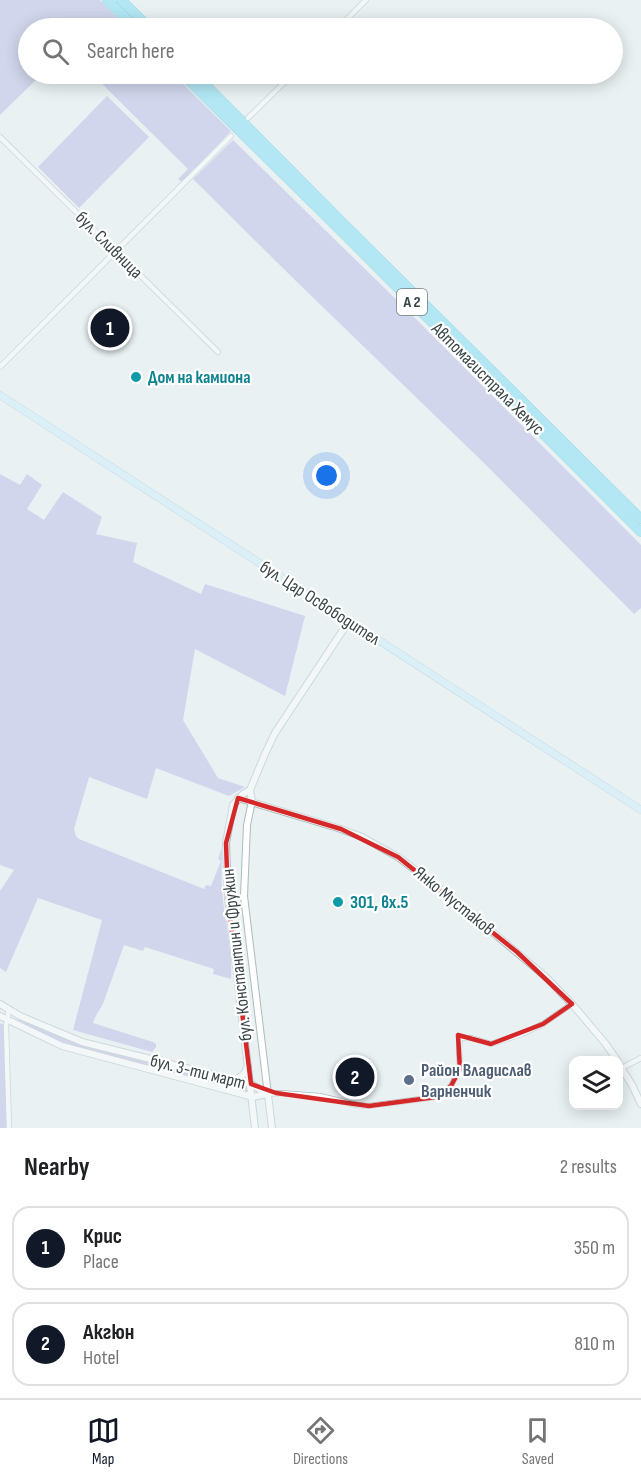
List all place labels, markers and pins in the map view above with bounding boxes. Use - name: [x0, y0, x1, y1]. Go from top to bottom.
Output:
- pin: 1: [90, 306, 130, 350]
- place label: Дом на камиона: [148, 367, 251, 388]
- marker: Дом на камиона: [129, 370, 143, 384]
- place label: 301, вх.5: [350, 892, 409, 913]
- marker: 301, вх.5: [331, 895, 345, 909]
- pin: 2: [336, 1054, 374, 1100]
- place label: Район Владислав Варненчик: [421, 1060, 532, 1102]
- marker: Район Владислав Варненчик: [402, 1073, 416, 1087]

